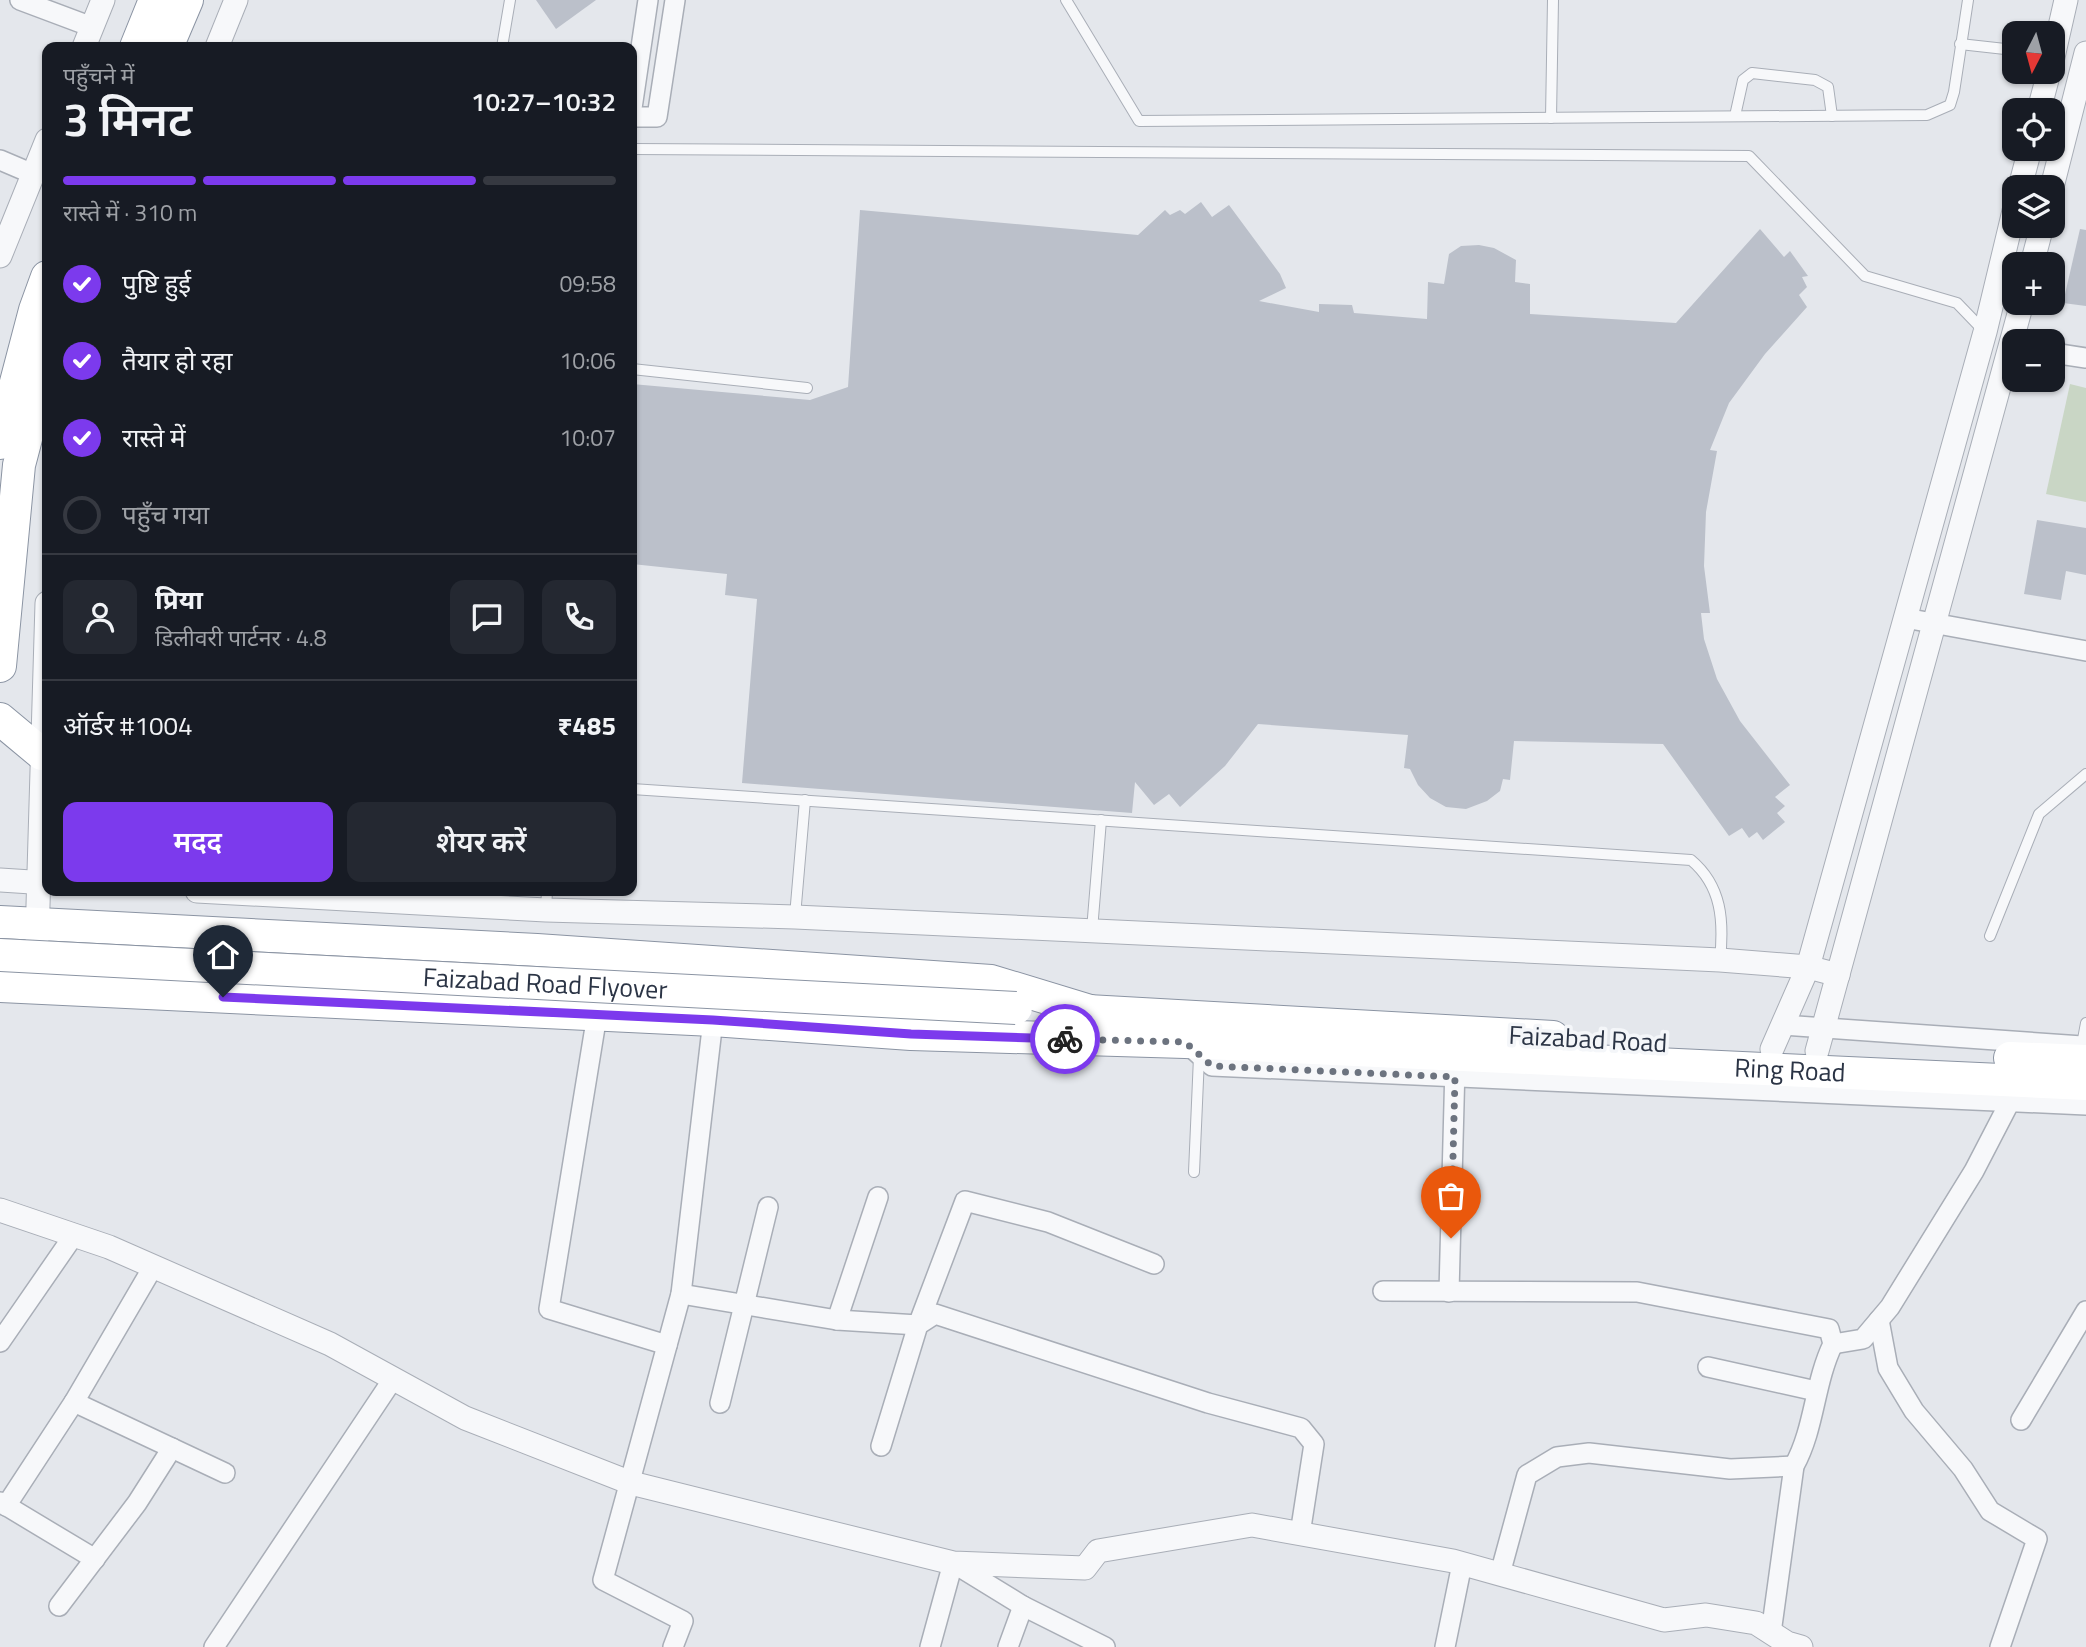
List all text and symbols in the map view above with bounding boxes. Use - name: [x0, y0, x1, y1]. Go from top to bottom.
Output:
- north arrow: [2002, 21, 2065, 84]
- map controls: [2002, 21, 2065, 392]
- text: पहुँचने में: [63, 58, 134, 93]
- text: 10:27–10:32: [471, 82, 616, 121]
- text: 3 मिनट: [63, 84, 192, 154]
- button: locate: [2002, 98, 2065, 161]
- button: layers: [2002, 175, 2065, 238]
- text: रास्ते में · 310 m: [63, 195, 197, 230]
- button: +: [2002, 252, 2065, 315]
- text: पुष्टि हुई: [122, 264, 191, 303]
- icon: check: [63, 265, 101, 303]
- text: 09:58: [559, 266, 616, 301]
- button: −: [2002, 329, 2065, 392]
- text: तैयार हो रहा: [122, 341, 232, 380]
- icon: check: [63, 342, 101, 380]
- text: 10:06: [559, 343, 616, 378]
- text: रास्ते में: [122, 418, 186, 457]
- icon: check: [63, 419, 101, 457]
- text: 10:07: [559, 420, 616, 455]
- text: पहुँच गया: [122, 495, 209, 534]
- button: person: [63, 580, 137, 654]
- text: प्रिया: [155, 580, 203, 619]
- button: chat: [450, 580, 524, 654]
- button: phone: [542, 580, 616, 654]
- text: डिलीवरी पार्टनर · 4.8: [155, 620, 327, 655]
- text: ऑर्डर #1004: [63, 706, 193, 745]
- text: ₹485: [557, 706, 616, 745]
- button: मदद: [63, 802, 333, 882]
- button: शेयर करें: [347, 802, 616, 882]
- pin: [193, 925, 253, 997]
- icon: home: [204, 936, 242, 974]
- street label: Faizabad Road Flyover: [422, 957, 668, 1009]
- courier: [1030, 1004, 1100, 1074]
- street label: Faizabad Road: [1508, 1015, 1668, 1062]
- icon: bike: [1046, 1020, 1084, 1058]
- street label: Ring Road: [1734, 1048, 1846, 1092]
- pin: [1421, 1166, 1481, 1238]
- icon: bag: [1432, 1177, 1470, 1215]

